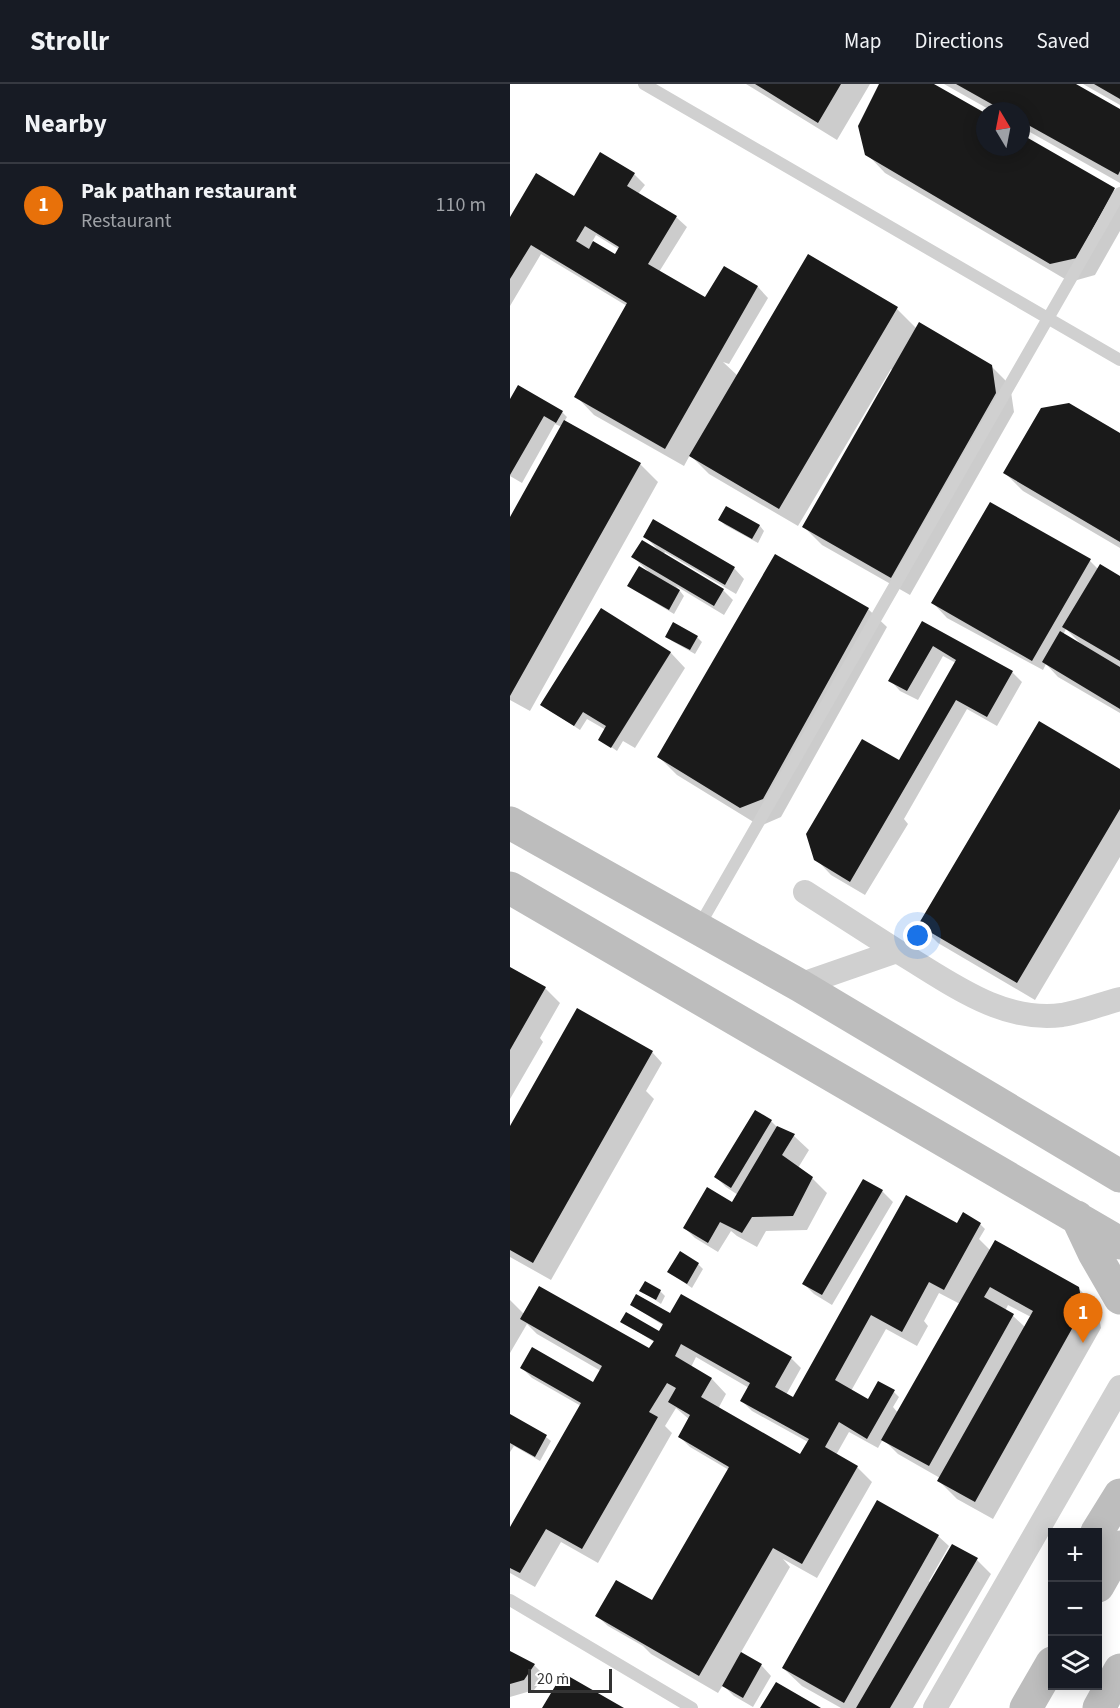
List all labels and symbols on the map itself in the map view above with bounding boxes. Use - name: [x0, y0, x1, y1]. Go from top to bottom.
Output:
- north arrow: [976, 102, 1030, 156]
- your location: [903, 921, 932, 950]
- pin: 1: [1064, 1294, 1102, 1343]
- scale bar: [528, 1666, 612, 1694]

